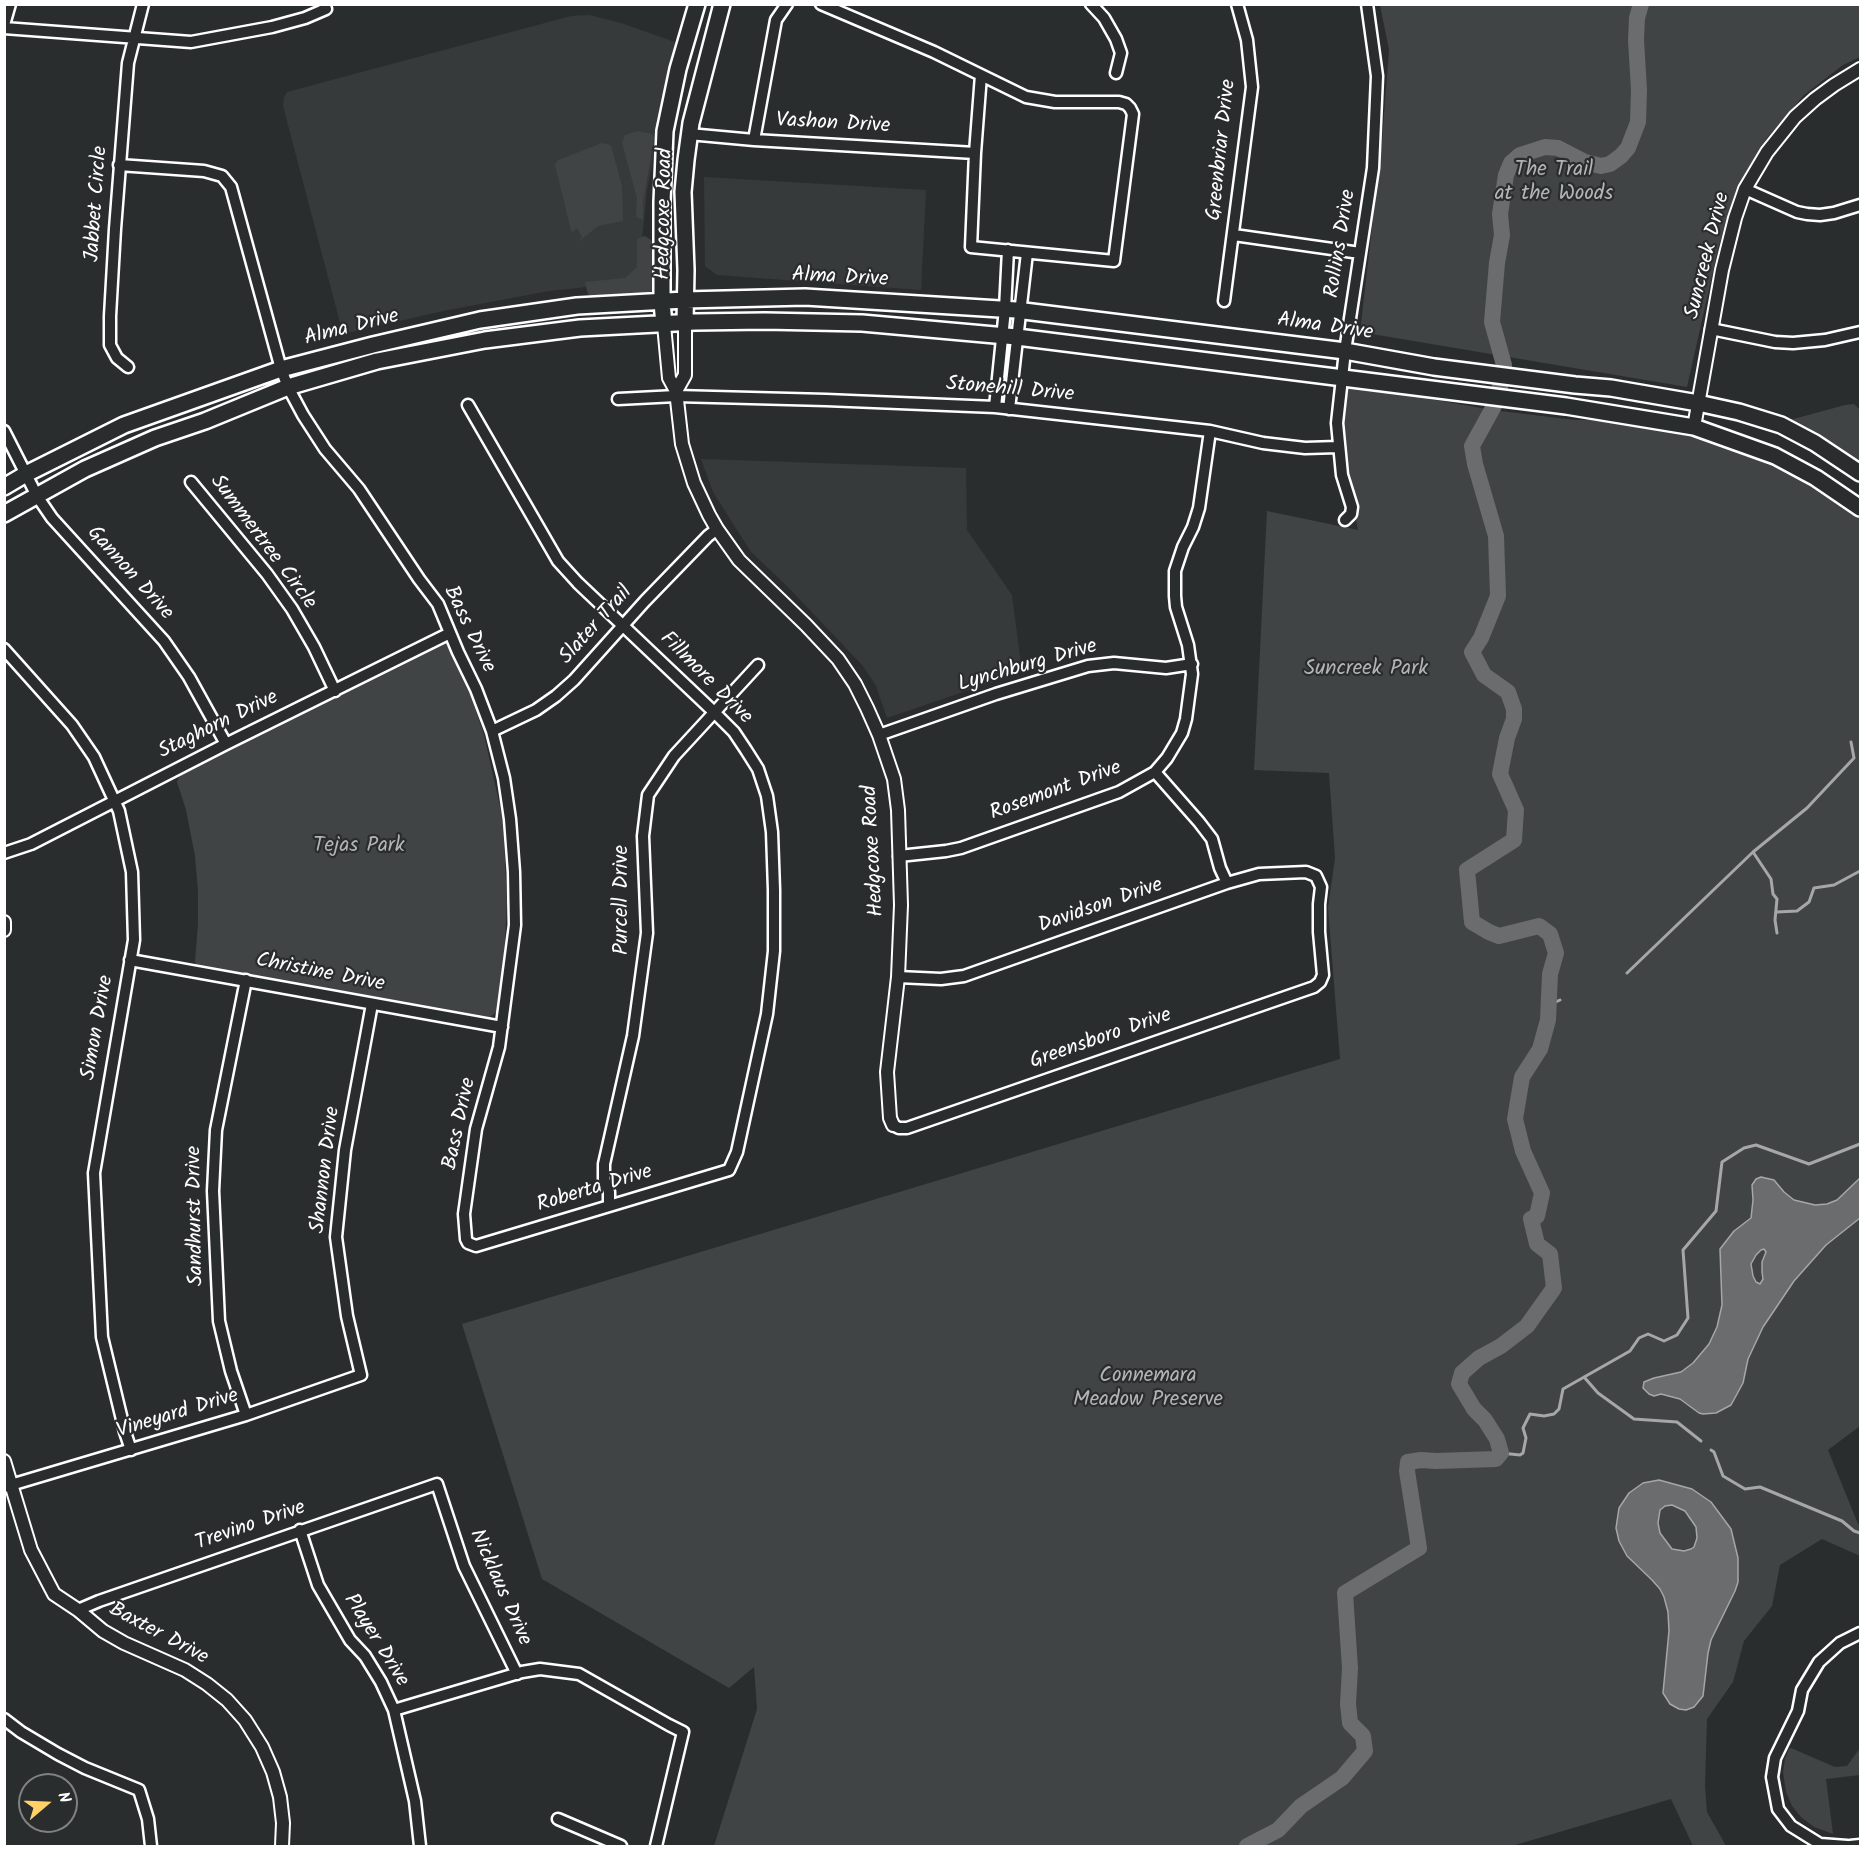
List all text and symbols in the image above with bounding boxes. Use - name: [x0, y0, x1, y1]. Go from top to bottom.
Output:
- street label: Greenbriar Drive: [1203, 78, 1243, 222]
- street label: Vashon Drive: [775, 109, 891, 141]
- street label: Jabbet Circle: [81, 145, 115, 263]
- street label: Hedgcoxe Road: [652, 148, 680, 280]
- park label: The Trail at the Woods: [1495, 158, 1613, 208]
- street label: Rollins Drive: [1321, 188, 1363, 300]
- street label: Suncreek Drive: [1681, 190, 1737, 322]
- street label: Alma Drive: [791, 264, 889, 294]
- street label: Alma Drive: [302, 305, 402, 353]
- street label: Alma Drive: [1275, 309, 1375, 347]
- street label: Stonehill Drive: [945, 373, 1075, 409]
- street label: Summertree Circle: [203, 471, 321, 615]
- street label: Gannon Drive: [80, 522, 178, 626]
- street label: Slater Trail: [555, 581, 639, 671]
- street label: Bass Drive: [436, 583, 500, 677]
- street label: Fillmore Drive: [653, 627, 757, 731]
- street label: Lynchburg Drive: [956, 635, 1100, 699]
- park label: Suncreek Park: [1304, 657, 1428, 683]
- street label: Staghorn Drive: [155, 686, 283, 766]
- street label: Rosemont Drive: [987, 757, 1125, 827]
- street label: Hedgcoxe Road: [859, 785, 891, 917]
- park label: Tejas Park: [313, 834, 405, 860]
- street label: Purcell Drive: [610, 845, 636, 955]
- street label: Davidson Drive: [1036, 874, 1166, 940]
- street label: Christine Drive: [253, 949, 387, 999]
- street label: Simon Drive: [77, 974, 121, 1082]
- street label: Greensboro Drive: [1027, 1004, 1175, 1076]
- street label: Bass Drive: [439, 1076, 483, 1172]
- street label: Shannon Drive: [307, 1105, 347, 1235]
- street label: Sandhurst Drive: [183, 1146, 211, 1286]
- street label: Roberta Drive: [534, 1160, 656, 1220]
- park label: Connemara Meadow Preserve: [1073, 1364, 1223, 1414]
- street label: Vineyard Drive: [114, 1385, 242, 1445]
- street label: Trevino Drive: [193, 1496, 309, 1558]
- street label: Nicklaus Drive: [462, 1526, 536, 1650]
- street label: Player Drive: [337, 1590, 413, 1692]
- street label: Baxter Drive: [104, 1598, 212, 1672]
- north arrow: [18, 1773, 78, 1833]
- text: N: [50, 1789, 77, 1806]

